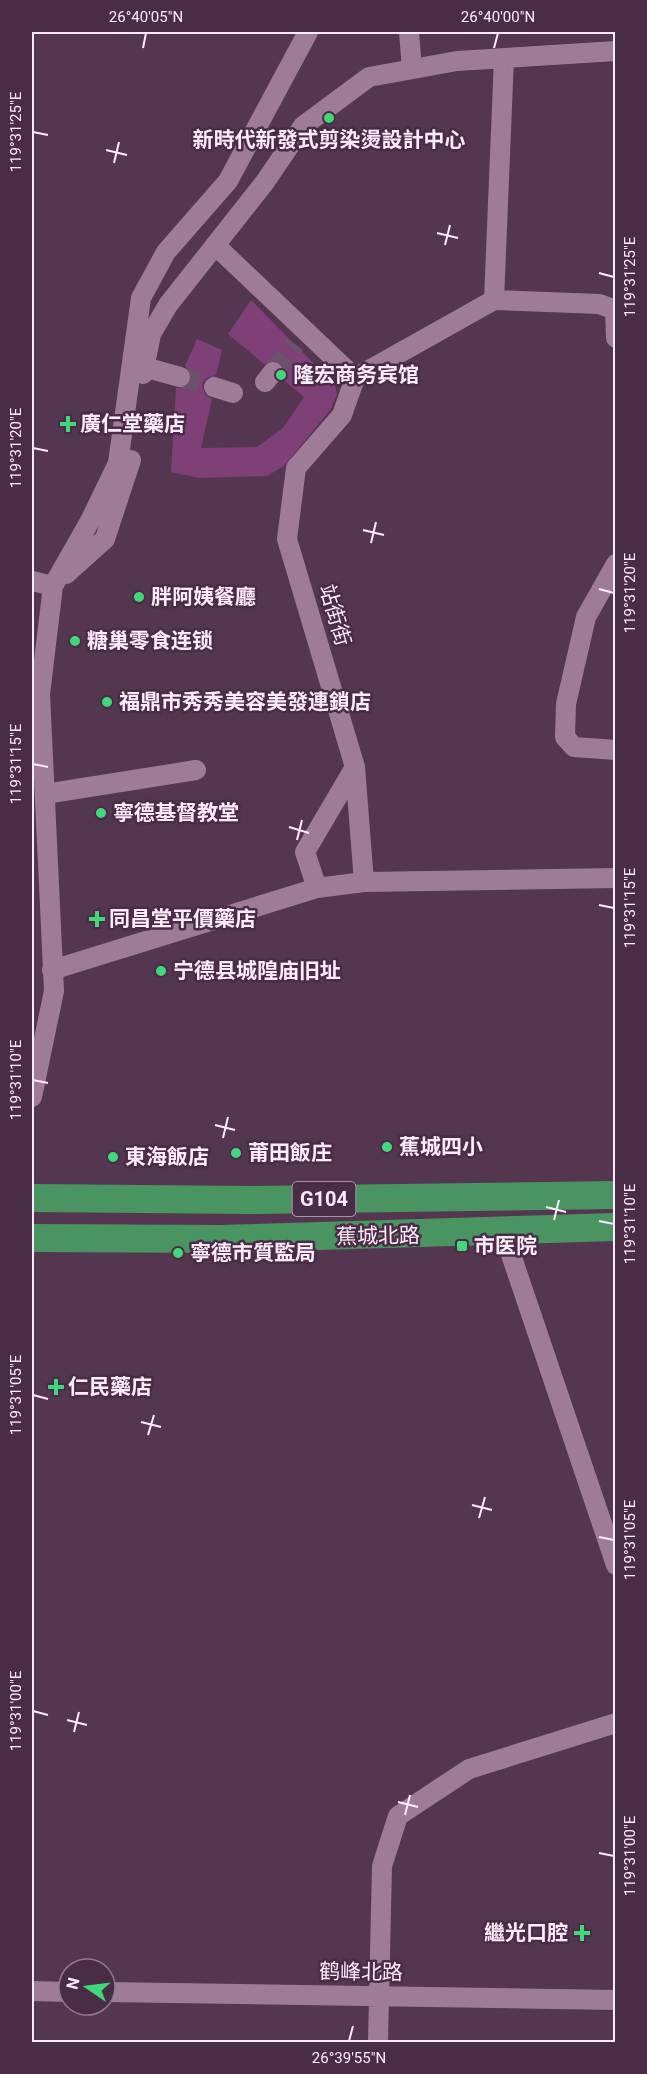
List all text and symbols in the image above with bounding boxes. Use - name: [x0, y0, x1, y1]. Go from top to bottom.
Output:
- text: 26°40'05"N: [109, 8, 183, 26]
- text: 26°40'00"N: [461, 8, 535, 26]
- text: 119°31'25"E: [7, 91, 25, 172]
- marker: 新時代新發式剪染燙設計中心: [322, 111, 336, 125]
- place label: 新時代新發式剪染燙設計中心: [193, 128, 466, 152]
- text: 119°31'25"E: [621, 236, 639, 317]
- place label: 隆宏商务宾馆: [293, 363, 419, 387]
- marker: 隆宏商务宾馆: [274, 368, 288, 382]
- text: 119°31'20"E: [7, 407, 25, 488]
- place label: 廣仁堂藥店: [80, 412, 185, 436]
- marker: 廣仁堂藥店: [61, 417, 75, 431]
- text: 119°31'20"E: [621, 552, 639, 633]
- street label: 站街街: [315, 581, 355, 649]
- place label: 胖阿姨餐廳: [151, 585, 256, 609]
- marker: 胖阿姨餐廳: [132, 590, 146, 604]
- place label: 糖巢零食连锁: [87, 629, 213, 653]
- marker: 糖巢零食连锁: [68, 634, 82, 648]
- place label: 福鼎市秀秀美容美發連鎖店: [119, 690, 371, 714]
- marker: 福鼎市秀秀美容美發連鎖店: [100, 695, 114, 709]
- text: 119°31'15"E: [7, 723, 25, 804]
- place label: 寧德基督教堂: [113, 801, 239, 825]
- marker: 寧德基督教堂: [94, 806, 108, 820]
- text: 119°31'15"E: [621, 867, 639, 948]
- place label: 同昌堂平價藥店: [109, 907, 256, 931]
- marker: 同昌堂平價藥店: [90, 912, 104, 926]
- place label: 宁德县城隍庙旧址: [173, 959, 341, 983]
- marker: 宁德县城隍庙旧址: [154, 964, 168, 978]
- text: 119°31'10"E: [7, 1039, 25, 1120]
- place label: 蕉城四小: [399, 1135, 483, 1159]
- marker: 蕉城四小: [380, 1140, 394, 1154]
- place label: 莆田飯庄: [248, 1141, 332, 1165]
- place label: 東海飯店: [125, 1145, 209, 1169]
- marker: 莆田飯庄: [229, 1146, 243, 1160]
- marker: 東海飯店: [106, 1150, 120, 1164]
- road number: G104: [292, 1182, 356, 1216]
- text: 119°31'10"E: [621, 1183, 639, 1264]
- street label: 蕉城北路: [336, 1223, 420, 1249]
- place label: 市医院: [474, 1234, 537, 1258]
- marker: 市医院: [455, 1239, 469, 1253]
- place label: 寧德市質監局: [190, 1241, 316, 1265]
- marker: 寧德市質監局: [171, 1246, 185, 1260]
- text: 119°31'05"E: [7, 1354, 25, 1435]
- place label: 仁民藥店: [68, 1375, 152, 1399]
- marker: 仁民藥店: [49, 1380, 63, 1394]
- text: 119°31'05"E: [621, 1499, 639, 1580]
- text: 119°31'00"E: [7, 1670, 25, 1751]
- text: 119°31'00"E: [621, 1815, 639, 1896]
- place label: 繼光口腔: [484, 1921, 568, 1945]
- marker: 繼光口腔: [573, 1924, 591, 1942]
- north arrow: [57, 1957, 117, 2017]
- street label: 鹤峰北路: [319, 1959, 403, 1985]
- text: N: [62, 1976, 84, 1991]
- text: 26°39'55"N: [312, 2049, 386, 2067]

